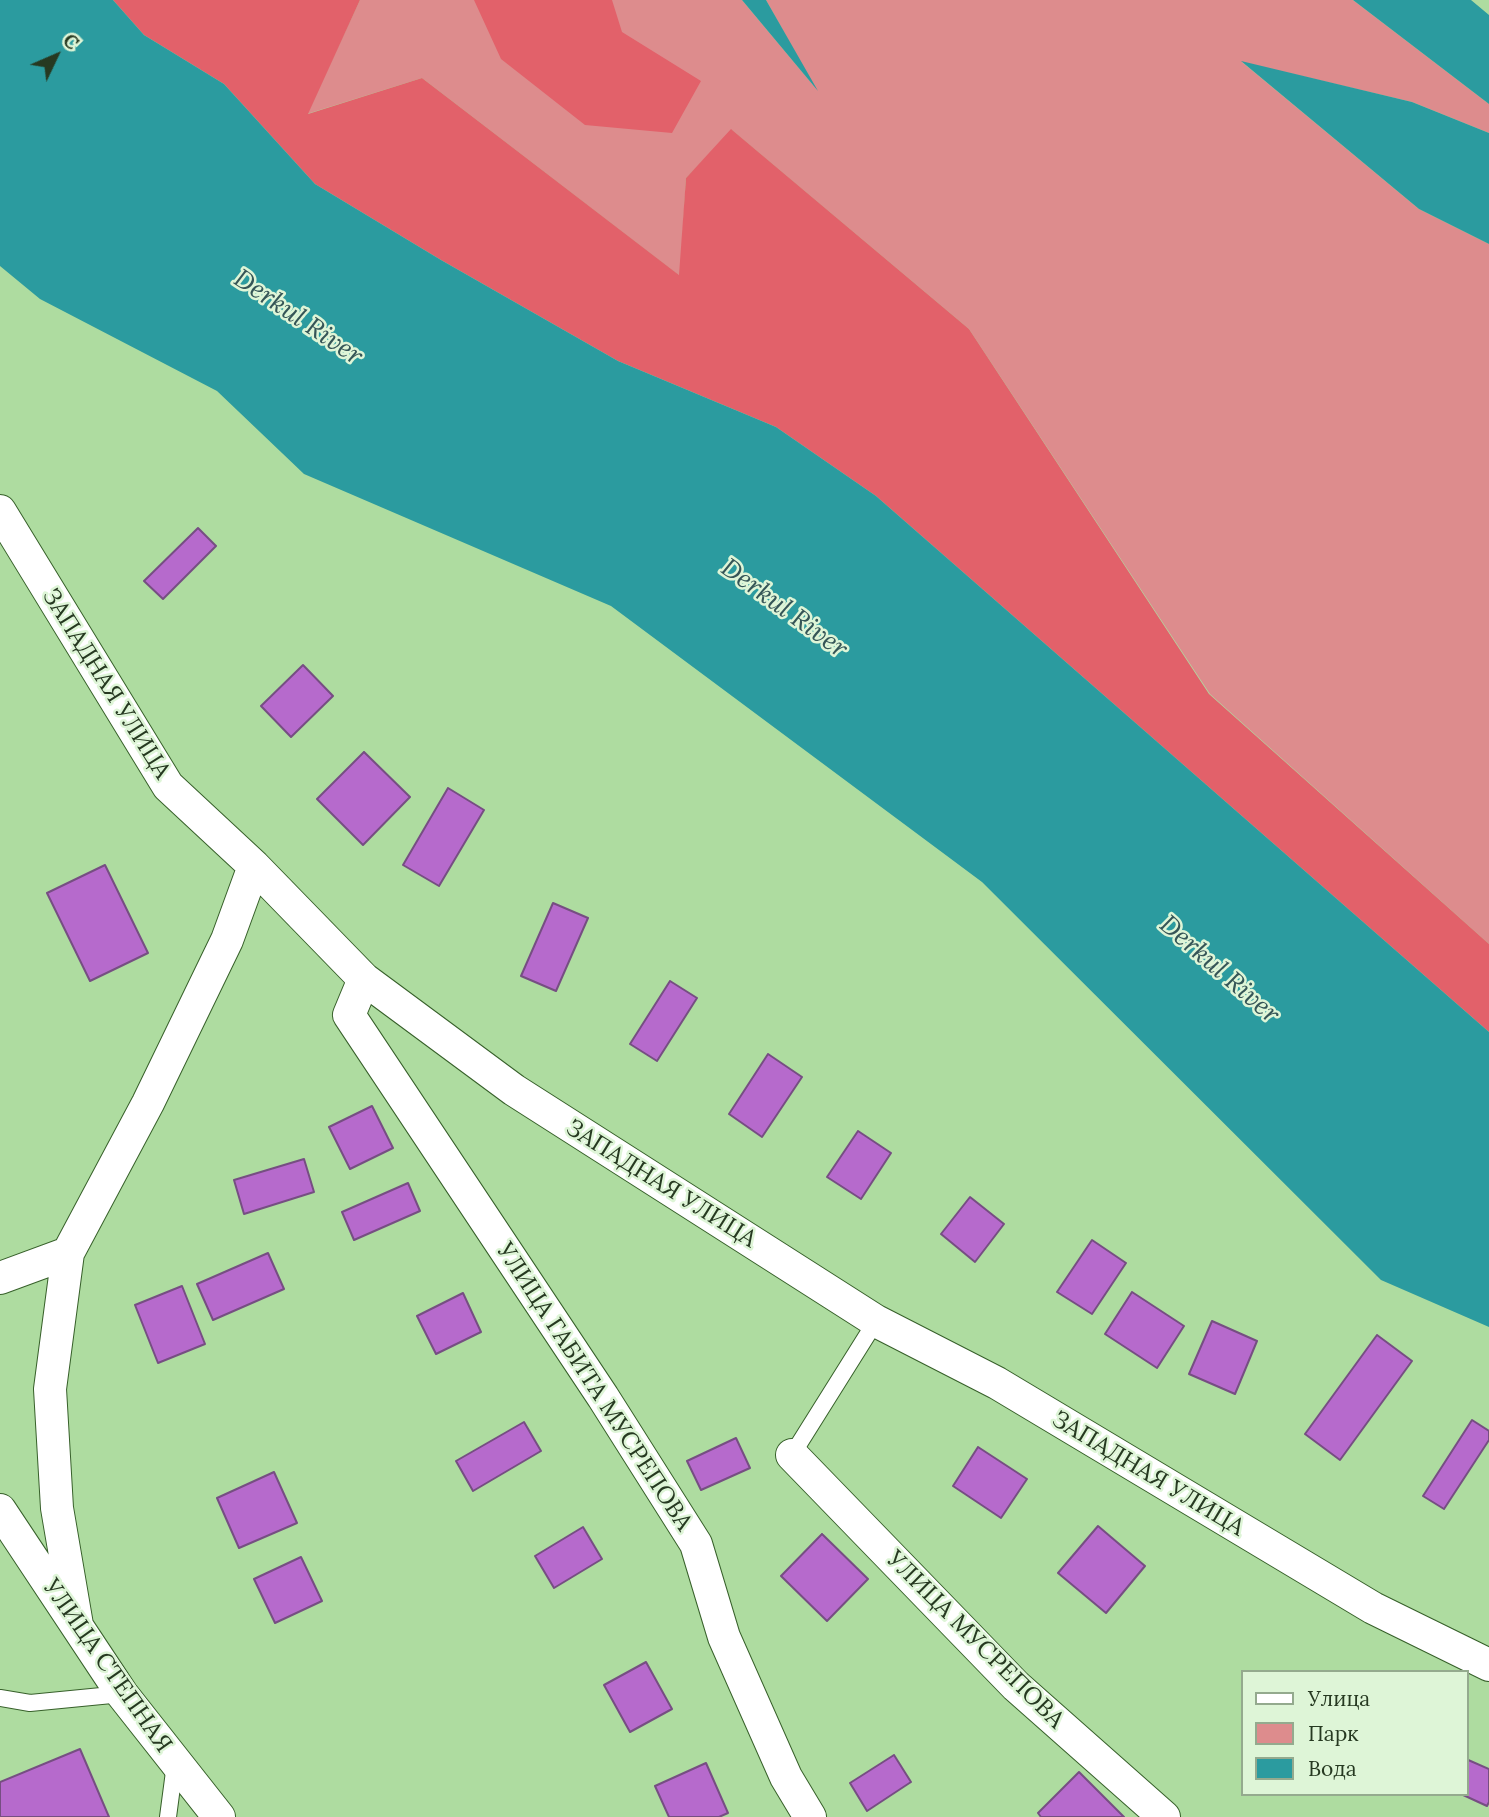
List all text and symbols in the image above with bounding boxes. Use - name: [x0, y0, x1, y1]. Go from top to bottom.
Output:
- north arrow: [21, 21, 91, 91]
- text: С: [58, 28, 84, 54]
- water label: Derkul River: [228, 263, 368, 373]
- water label: Derkul River: [715, 553, 853, 665]
- street label: ЗАПАДНАЯ УЛИЦА: [36, 583, 176, 785]
- water label: Derkul River: [1153, 909, 1285, 1031]
- street label: ЗАПАДНАЯ УЛИЦА: [560, 1114, 762, 1254]
- street label: УЛИЦА ГАБИТА МУСРЕПОВА: [490, 1238, 698, 1536]
- street label: ЗАПАДНАЯ УЛИЦА: [1047, 1405, 1249, 1543]
- street label: УЛИЦА МУСРЕПОВА: [880, 1545, 1070, 1735]
- street label: УЛИЦА СТЕПНАЯ: [36, 1574, 178, 1758]
- legend: [1240, 1670, 1468, 1796]
- text: Улица: [1308, 1685, 1370, 1712]
- text: Парк: [1308, 1720, 1358, 1747]
- text: Вода: [1308, 1755, 1357, 1782]

